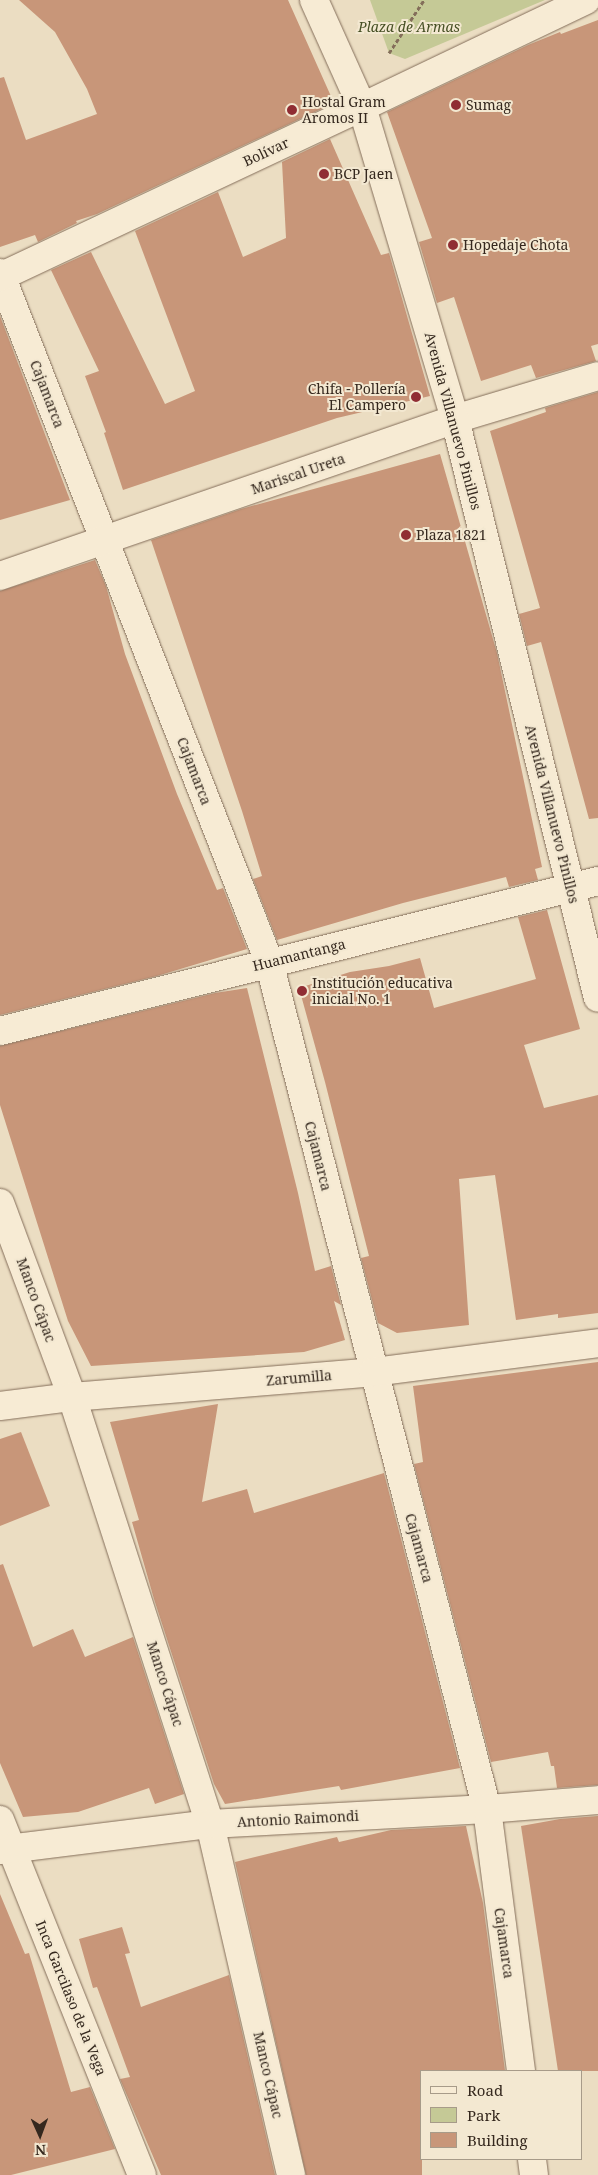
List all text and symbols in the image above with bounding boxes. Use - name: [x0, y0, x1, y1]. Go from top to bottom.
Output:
- park label: Plaza de Armas: [358, 19, 460, 35]
- place label: Hostal Gram Aromos II: [302, 94, 386, 126]
- place label: Sumag: [466, 97, 511, 113]
- marker: Sumag: [450, 99, 462, 111]
- marker: Hostal Gram Aromos II: [286, 104, 298, 116]
- street label: Bolívar: [240, 134, 292, 170]
- place label: BCP Jaen: [334, 166, 393, 182]
- marker: BCP Jaen: [318, 168, 330, 180]
- place label: Hopedaje Chota: [463, 237, 568, 253]
- marker: Hopedaje Chota: [447, 239, 459, 251]
- street label: Avenida Villanuevo Pinillos: [421, 330, 485, 512]
- street label: Cajamarca: [26, 358, 68, 430]
- place label: Chifa - Pollería El Campero: [308, 381, 406, 414]
- marker: Chifa - Pollería El Campero: [410, 391, 422, 403]
- street label: Mariscal Ureta: [249, 450, 347, 498]
- place label: Plaza 1821: [416, 527, 487, 543]
- marker: Plaza 1821: [400, 529, 412, 541]
- street label: Avenida Villanuevo Pinillos: [522, 723, 582, 905]
- street label: Cajamarca: [173, 735, 215, 807]
- street label: Huamantanga: [251, 935, 347, 975]
- place label: Institución educativa inicial No. 1: [312, 975, 453, 1008]
- marker: Institución educativa inicial No. 1: [296, 985, 308, 997]
- street label: Cajamarca: [301, 1120, 335, 1192]
- street label: Manco Cápac: [13, 1256, 59, 1344]
- street label: Zarumilla: [265, 1367, 333, 1389]
- street label: Cajamarca: [402, 1512, 436, 1584]
- street label: Manco Cápac: [143, 1639, 187, 1729]
- street label: Antonio Raimondi: [237, 1807, 359, 1831]
- street label: Cajamarca: [491, 1907, 517, 1979]
- street label: Inca Garcilaso de la Vega: [32, 1918, 110, 2078]
- street label: Manco Cápac: [250, 2030, 286, 2120]
- legend: [420, 2070, 583, 2160]
- text: Road: [467, 2080, 503, 2100]
- text: Park: [467, 2105, 500, 2125]
- north arrow: [15, 2110, 65, 2160]
- text: Building: [467, 2130, 528, 2150]
- text: N: [35, 2141, 46, 2160]

